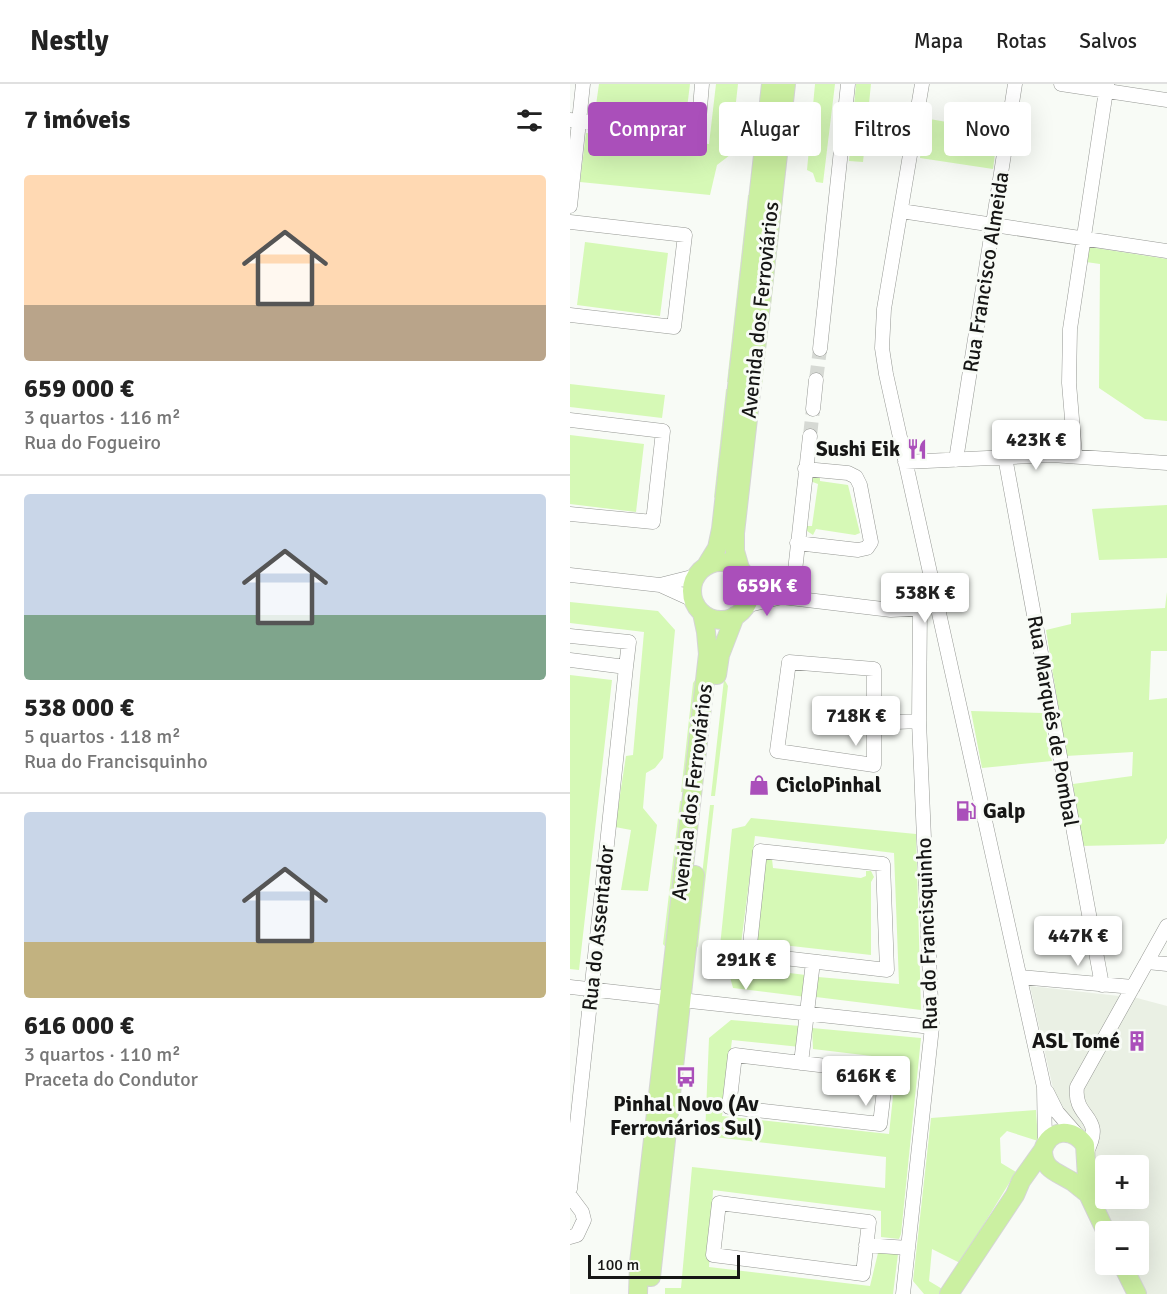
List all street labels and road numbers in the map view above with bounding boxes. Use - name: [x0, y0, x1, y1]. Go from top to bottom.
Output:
- street label: Rua Francisco Almeida: [957, 170, 1015, 374]
- street label: Avenida dos Ferroviários: [736, 200, 784, 420]
- street label: Rua Marquês de Pombal: [1022, 613, 1084, 829]
- street label: Avenida dos Ferroviários: [666, 682, 718, 902]
- street label: Rua do Francisquinho: [911, 837, 943, 1031]
- street label: Rua do Assentador: [576, 844, 620, 1012]

